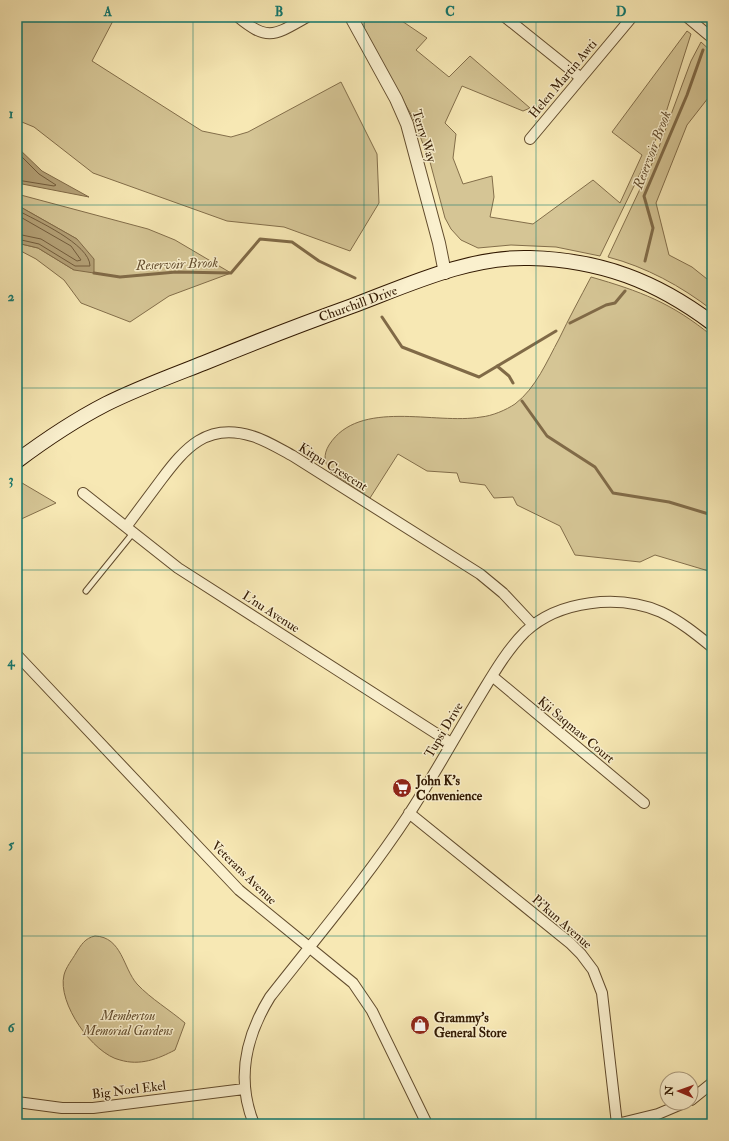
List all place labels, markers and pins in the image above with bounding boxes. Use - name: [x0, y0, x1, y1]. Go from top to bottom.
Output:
- place label: John K's Convenience: [415, 773, 483, 804]
- supermarket icon: John K's Convenience: [391, 777, 413, 799]
- place label: Grammy’s General Store: [434, 1010, 507, 1041]
- shop icon: Grammy’s General Store: [409, 1014, 431, 1036]

